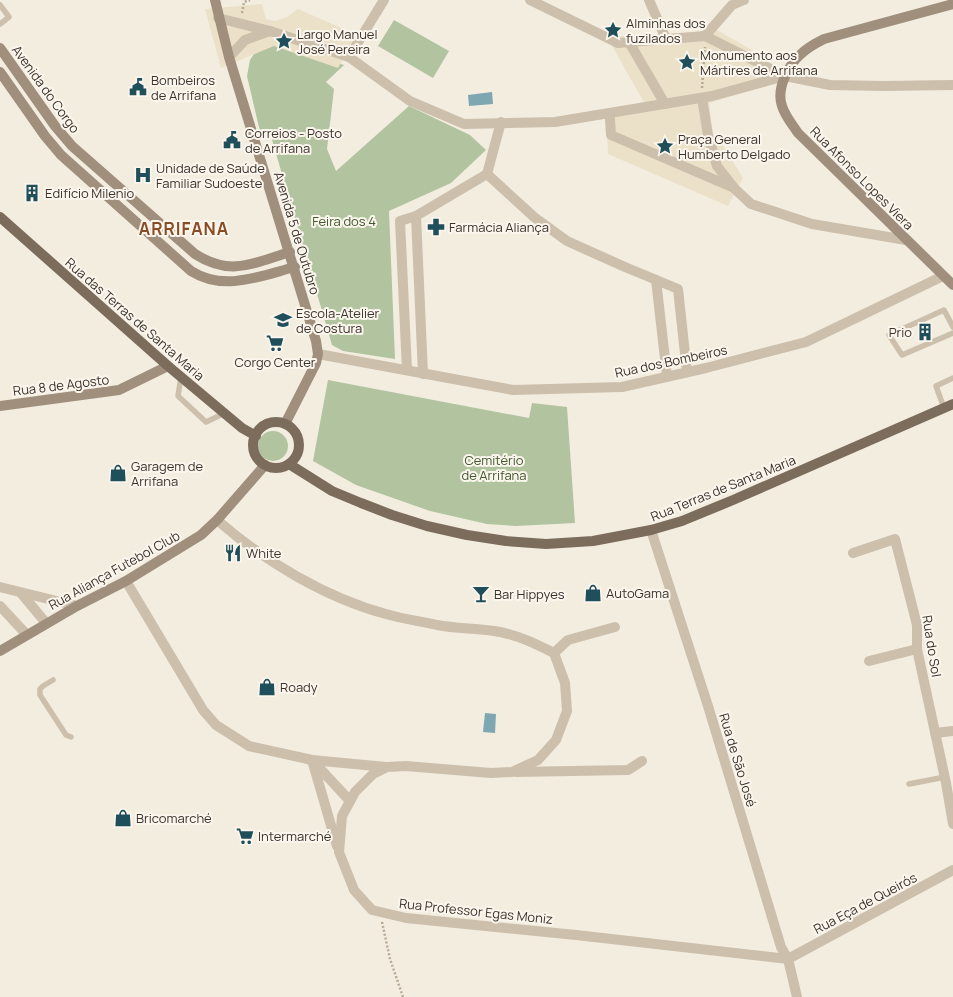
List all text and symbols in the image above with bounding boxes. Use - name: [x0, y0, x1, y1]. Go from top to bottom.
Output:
- place label: Alminhas dos fuzilados: [626, 14, 706, 47]
- place icon: Alminhas dos fuzilados: [603, 20, 623, 40]
- place label: Largo Manuel José Pereira: [297, 25, 378, 58]
- place icon: Largo Manuel José Pereira: [274, 31, 294, 51]
- street label: Avenida do Corgo: [8, 41, 84, 137]
- place label: Monumento aos Mártires de Arrifana: [700, 46, 818, 79]
- place icon: Monumento aos Mártires de Arrifana: [677, 52, 697, 72]
- place label: Bombeiros de Arrifana: [151, 71, 216, 104]
- public building icon: Bombeiros de Arrifana: [128, 77, 148, 97]
- street label: Rua Afonso Lopes Viera: [806, 122, 918, 234]
- place label: Correios - Posto de Arrifana: [245, 124, 342, 157]
- public building icon: Correios - Posto de Arrifana: [222, 130, 242, 150]
- place label: Praça General Humberto Delgado: [678, 130, 791, 163]
- place icon: Praça General Humberto Delgado: [655, 136, 675, 156]
- place label: Unidade de Saúde Familiar Sudoeste: [156, 159, 265, 192]
- hospital icon: Unidade de Saúde Familiar Sudoeste: [133, 165, 153, 185]
- street label: Avenida 5 de Outubro: [270, 169, 324, 297]
- building icon: Edifício Milenio: [22, 183, 42, 203]
- place label: Edifício Milenio: [45, 184, 134, 202]
- park label: Feira dos 4: [312, 212, 376, 230]
- district label: ARRIFANA: [139, 217, 229, 240]
- pharmacy icon: Farmácia Aliança: [426, 217, 446, 237]
- place label: Farmácia Aliança: [449, 218, 549, 236]
- street label: Rua das Terras de Santa Maria: [61, 253, 209, 385]
- place label: Escola-Atelier de Costura: [296, 304, 380, 337]
- school or university icon: Escola-Atelier de Costura: [273, 310, 293, 330]
- building icon: Prio: [915, 322, 935, 342]
- place label: Prio: [889, 323, 912, 341]
- supermarket icon: Corgo Center: [265, 333, 285, 353]
- street label: Rua dos Bombeiros: [613, 340, 729, 382]
- place label: Corgo Center: [234, 353, 316, 371]
- street label: Rua 8 de Agosto: [12, 370, 110, 400]
- park label: Cemitério de Arrifana: [461, 451, 527, 484]
- street label: Rua Terras de Santa Maria: [648, 451, 798, 525]
- place label: Garagem de Arrifana: [131, 457, 203, 490]
- shop icon: Garagem de Arrifana: [108, 463, 128, 483]
- street label: Rua Aliança Futebol Club: [45, 526, 183, 614]
- restaurant icon: White: [223, 543, 243, 563]
- place label: White: [246, 544, 282, 562]
- shop icon: AutoGama: [583, 583, 603, 603]
- bar icon: Bar Hippyes: [471, 584, 491, 604]
- place label: AutoGama: [606, 584, 669, 602]
- place label: Bar Hippyes: [494, 585, 565, 603]
- street label: Rua do Sol: [918, 614, 946, 678]
- shop icon: Roady: [257, 677, 277, 697]
- place label: Roady: [280, 678, 318, 696]
- street label: Rua de São José: [715, 711, 761, 810]
- shop icon: Bricomarché: [113, 808, 133, 828]
- place label: Bricomarché: [136, 809, 212, 827]
- supermarket icon: Intermarché: [235, 826, 255, 846]
- place label: Intermarché: [258, 827, 332, 845]
- street label: Rua Eça de Queirós: [810, 868, 920, 938]
- street label: Rua Professor Egas Moniz: [398, 894, 554, 928]

